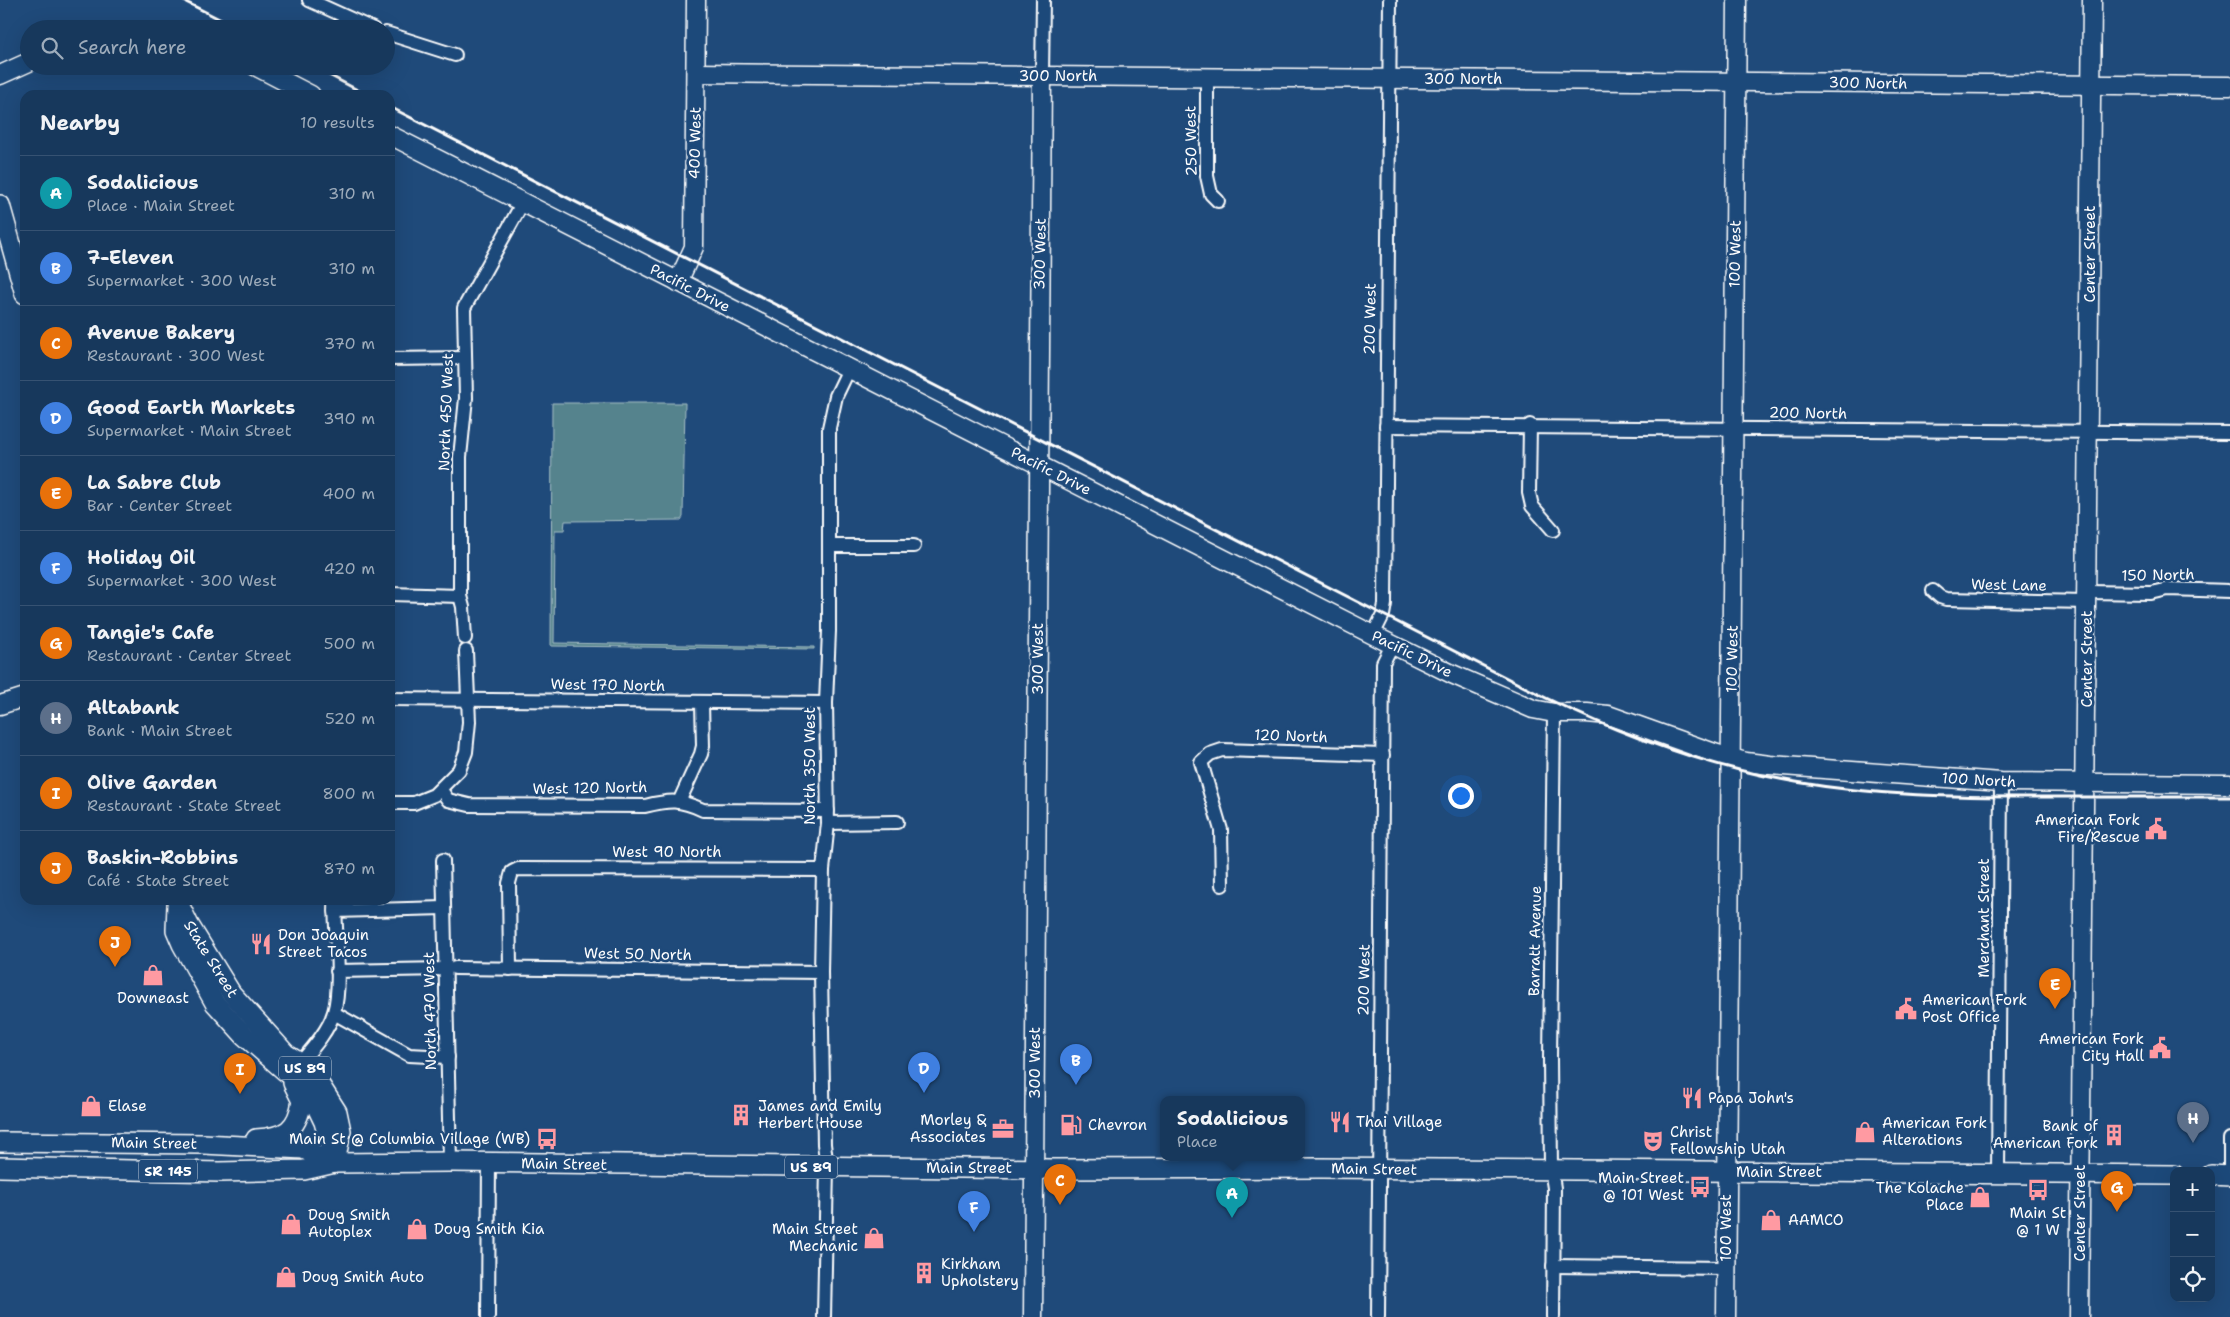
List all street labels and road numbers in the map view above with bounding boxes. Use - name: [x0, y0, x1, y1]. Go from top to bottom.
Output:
- street label: 300 North: [1019, 66, 1097, 86]
- street label: 300 North: [1424, 69, 1502, 89]
- street label: 300 North: [1828, 72, 1908, 94]
- street label: 250 West: [1180, 105, 1202, 177]
- street label: 400 West: [684, 107, 706, 179]
- street label: Center Street: [2080, 206, 2100, 302]
- street label: 300 West: [1029, 218, 1051, 290]
- street label: 100 West: [1724, 220, 1746, 288]
- street label: Pacific Drive: [646, 259, 734, 317]
- street label: 200 West: [1359, 283, 1381, 355]
- street label: North 450 West: [434, 353, 458, 471]
- street label: 200 North: [1769, 402, 1847, 424]
- street label: Pacific Drive: [1007, 442, 1095, 500]
- street label: 150 North: [2121, 564, 2195, 586]
- street label: West Lane: [1971, 574, 2047, 596]
- street label: Center Street: [2077, 611, 2097, 707]
- street label: 300 West: [1028, 623, 1048, 695]
- street label: 100 West: [1721, 625, 1743, 693]
- street label: Pacific Drive: [1368, 626, 1456, 682]
- street label: West 170 North: [550, 674, 666, 696]
- street label: North 350 West: [800, 707, 820, 825]
- street label: 120 North: [1254, 725, 1328, 747]
- street label: 100 North: [1941, 768, 2017, 792]
- street label: West 120 North: [533, 777, 647, 799]
- street label: West 90 North: [612, 842, 722, 862]
- street label: Merchant Street: [1974, 858, 1994, 978]
- street label: Barratt Avenue: [1524, 886, 1546, 996]
- street label: State Street: [179, 917, 243, 1001]
- street label: West 50 North: [584, 943, 692, 965]
- street label: 200 West: [1353, 944, 1375, 1016]
- street label: North 470 West: [419, 951, 441, 1071]
- street label: 300 West: [1025, 1027, 1045, 1099]
- road number: US 89: [279, 1056, 331, 1080]
- street label: Main Street: [111, 1132, 197, 1154]
- street label: Main Street: [521, 1153, 607, 1175]
- road number: US 89: [785, 1156, 837, 1178]
- street label: Main Street: [926, 1158, 1012, 1178]
- street label: Main Street: [1331, 1158, 1417, 1180]
- road number: SR 145: [139, 1160, 197, 1182]
- street label: Main Street: [1736, 1162, 1822, 1182]
- street label: Center Street: [2070, 1165, 2090, 1261]
- street label: 100 West: [1716, 1194, 1736, 1262]

